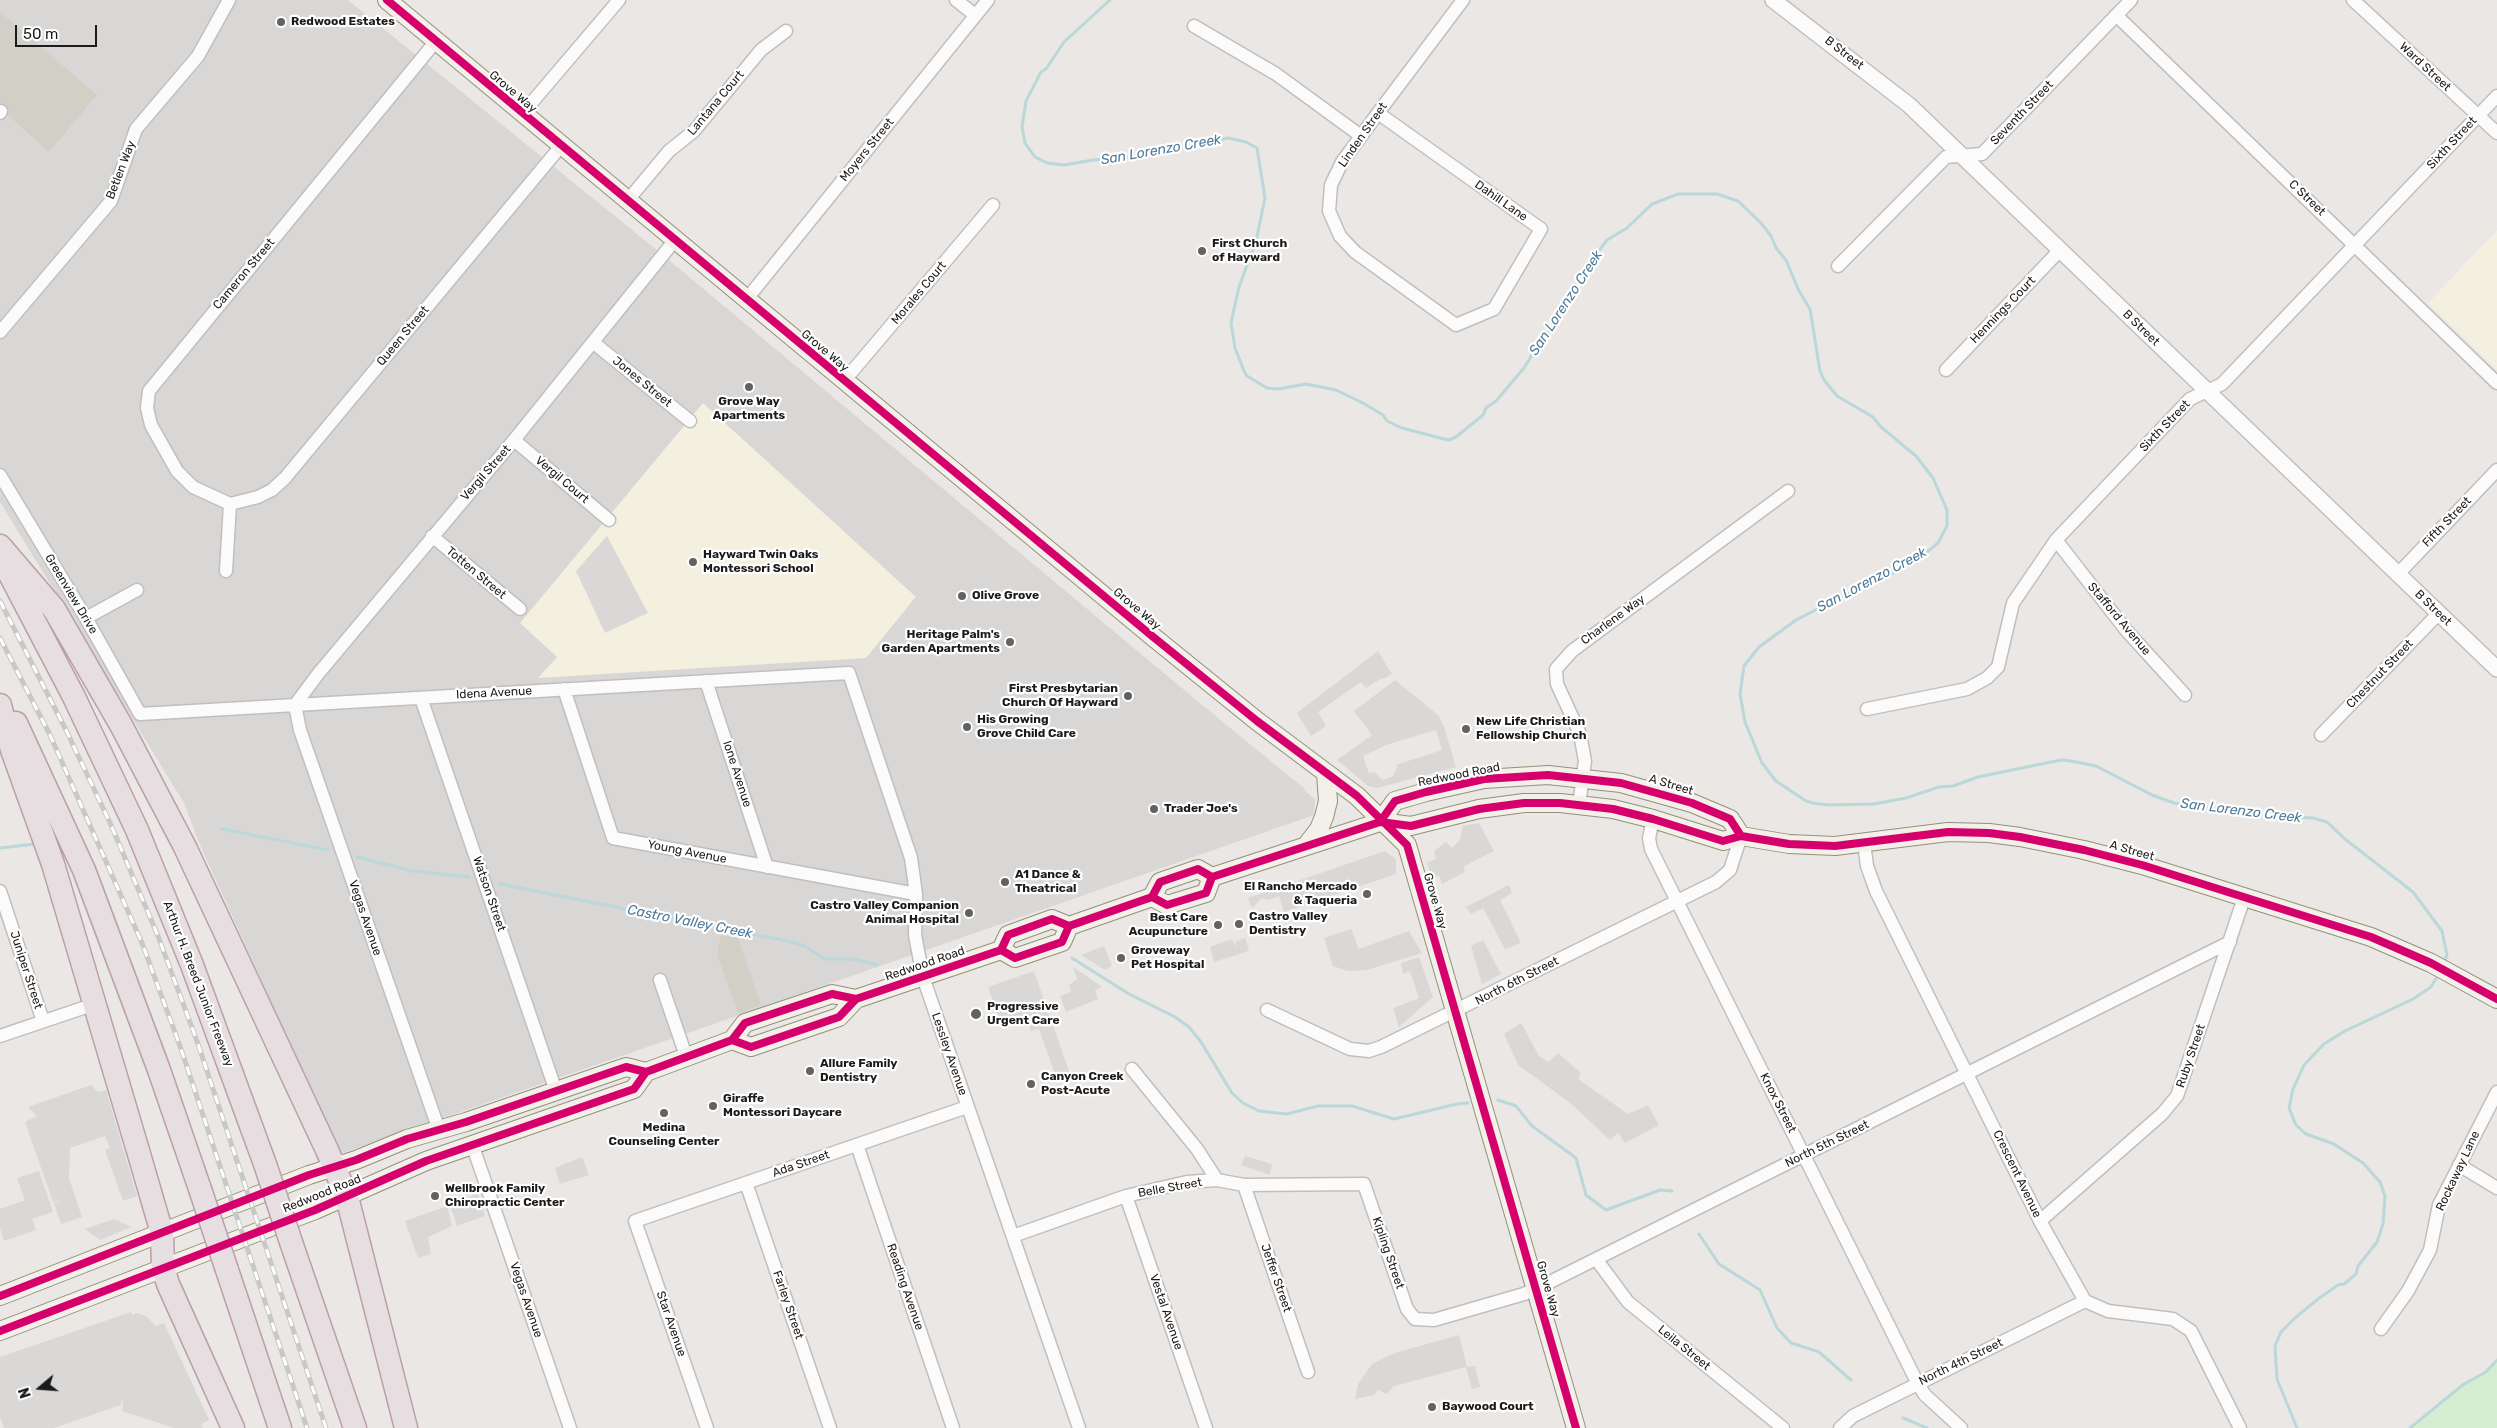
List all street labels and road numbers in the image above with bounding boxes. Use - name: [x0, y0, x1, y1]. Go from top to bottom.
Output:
- street label: B Street: [1822, 33, 1866, 73]
- street label: Ward Street: [2396, 40, 2454, 94]
- street label: Grove Way: [486, 68, 540, 116]
- street label: Lantana Court: [685, 68, 747, 138]
- street label: Seventh Street: [1988, 78, 2056, 148]
- street label: Linden Street: [1335, 100, 1391, 170]
- street label: Sixth Street: [2424, 114, 2480, 172]
- street label: Moyers Street: [837, 115, 897, 185]
- street label: Betlen Way: [103, 139, 139, 201]
- street label: C Street: [2286, 177, 2328, 219]
- street label: Dahill Lane: [1472, 178, 1530, 224]
- street label: Cameron Street: [210, 236, 278, 312]
- street label: Morales Court: [889, 259, 949, 327]
- street label: Hennings Court: [1967, 273, 2039, 347]
- street label: Queen Street: [374, 303, 432, 369]
- street label: B Street: [2120, 307, 2162, 349]
- street label: Grove Way: [798, 327, 852, 375]
- street label: Jones Street: [609, 354, 675, 410]
- street label: Sixth Street: [2137, 397, 2193, 455]
- street label: Vergil Street: [458, 442, 514, 504]
- street label: Vergil Court: [532, 453, 592, 507]
- street label: Fifth Street: [2420, 494, 2474, 550]
- street label: Totten Street: [443, 544, 509, 602]
- street label: Greenview Drive: [41, 551, 101, 637]
- street label: Stafford Avenue: [2084, 580, 2154, 658]
- street label: Grove Way: [1110, 585, 1164, 633]
- street label: B Street: [2412, 587, 2454, 629]
- street label: Charlene Way: [1578, 592, 1648, 648]
- street label: Chestnut Street: [2344, 637, 2416, 711]
- street label: Idena Avenue: [456, 684, 532, 702]
- street label: Ione Avenue: [719, 739, 755, 809]
- street label: Redwood Road: [1417, 760, 1501, 790]
- street label: A Street: [1647, 771, 1695, 799]
- street label: Young Avenue: [646, 837, 728, 867]
- street label: A Street: [2108, 838, 2156, 864]
- street label: Watson Street: [469, 855, 509, 933]
- street label: Grove Way: [1420, 871, 1450, 931]
- street label: Vegas Avenue: [345, 878, 385, 958]
- street label: Arthur H. Breed Junior Freeway: [160, 899, 236, 1069]
- street label: Juniper Street: [7, 929, 45, 1011]
- street label: Redwood Road: [883, 944, 967, 984]
- street label: North 6th Street: [1473, 954, 1561, 1008]
- street label: Lessley Avenue: [928, 1011, 970, 1097]
- street label: Ruby Street: [2173, 1022, 2209, 1090]
- street label: Knox Street: [1757, 1071, 1799, 1135]
- street label: North 5th Street: [1783, 1117, 1871, 1171]
- street label: Crescent Avenue: [1990, 1128, 2044, 1220]
- street label: Rockaway Lane: [2433, 1129, 2483, 1213]
- street label: Ada Street: [771, 1148, 831, 1180]
- street label: Redwood Road: [281, 1172, 363, 1216]
- street label: Belle Street: [1137, 1175, 1203, 1201]
- street label: Kipling Street: [1369, 1215, 1407, 1291]
- street label: Reading Avenue: [883, 1242, 927, 1332]
- street label: Jeffer Street: [1258, 1242, 1294, 1314]
- street label: Grove Way: [1533, 1259, 1563, 1319]
- street label: Vegas Avenue: [506, 1260, 546, 1340]
- street label: Farley Street: [770, 1269, 806, 1341]
- street label: Vestal Avenue: [1146, 1272, 1186, 1352]
- street label: Star Avenue: [653, 1289, 689, 1359]
- street label: Leila Street: [1655, 1322, 1713, 1374]
- street label: North 4th Street: [1917, 1335, 2005, 1389]

